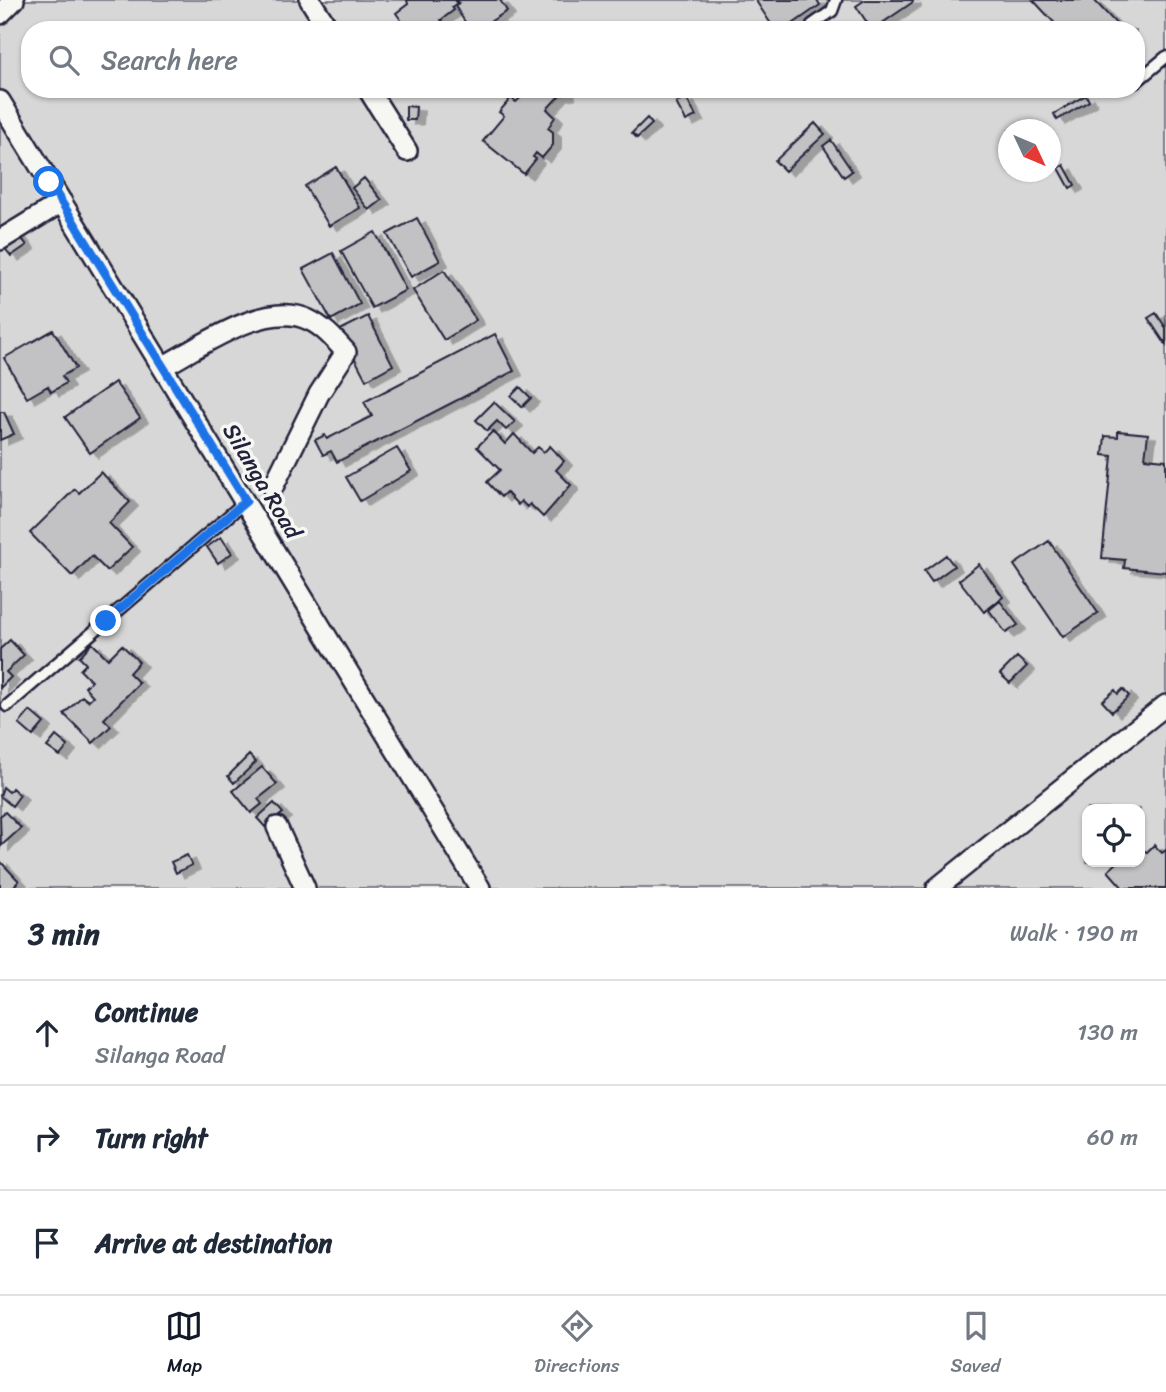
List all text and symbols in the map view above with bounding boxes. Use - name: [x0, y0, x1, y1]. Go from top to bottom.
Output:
- search box: [21, 21, 1145, 98]
- text: Search here: [101, 37, 238, 83]
- icon: search: [45, 41, 83, 79]
- north arrow: [998, 119, 1061, 182]
- route start: [33, 166, 64, 197]
- street label: Silanga Road: [211, 415, 314, 549]
- route end: [90, 605, 121, 636]
- map controls: [1082, 804, 1145, 867]
- button: locate: [1082, 804, 1145, 867]
- text: 3 min: [28, 907, 100, 961]
- text: Walk · 190 m: [1010, 913, 1138, 954]
- text: Continue: [95, 989, 198, 1035]
- text: 130 m: [1077, 1012, 1138, 1053]
- icon: ahead: [28, 1014, 66, 1052]
- text: Silanga Road: [95, 1035, 225, 1076]
- text: Turn right: [95, 1115, 208, 1161]
- text: 60 m: [1087, 1117, 1138, 1158]
- icon: right: [28, 1119, 66, 1157]
- text: Arrive at destination: [95, 1220, 332, 1266]
- icon: arrive: [28, 1224, 66, 1262]
- tab: Map: [165, 1307, 203, 1382]
- tab: Directions: [534, 1307, 620, 1382]
- tab: Saved: [950, 1307, 1001, 1382]

